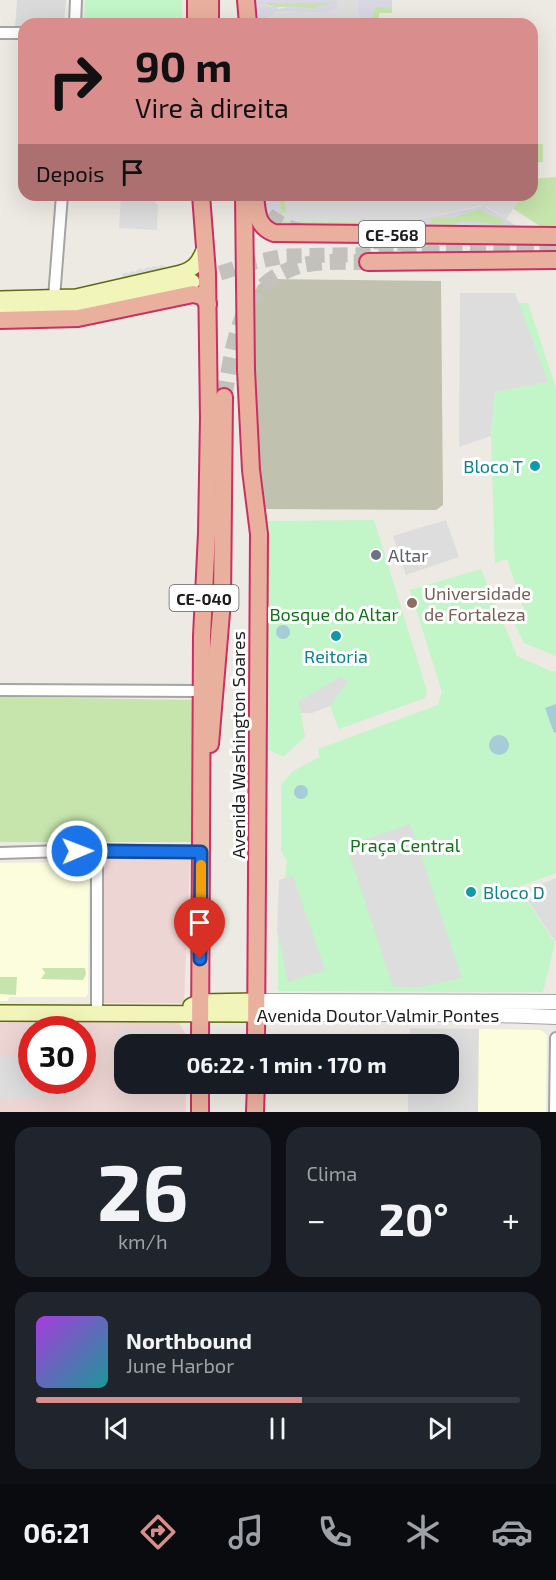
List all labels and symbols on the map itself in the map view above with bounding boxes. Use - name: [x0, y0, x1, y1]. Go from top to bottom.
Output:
- road number: CE-568: [359, 221, 425, 247]
- place label: Bloco T: [463, 455, 524, 477]
- marker: Bloco T: [528, 459, 542, 473]
- place label: Altar: [388, 544, 428, 566]
- marker: Altar: [369, 548, 383, 562]
- place label: Universidade de Fortaleza: [424, 582, 531, 625]
- road number: CE-040: [170, 585, 238, 611]
- marker: Universidade de Fortaleza: [405, 596, 419, 610]
- park label: Bosque do Altar: [269, 603, 399, 625]
- marker: Reitoria: [329, 629, 343, 643]
- street label: Avenida Washington Soares: [227, 631, 249, 859]
- place label: Reitoria: [304, 645, 368, 667]
- position arrow: [45, 819, 109, 883]
- park label: Praça Central: [350, 834, 461, 857]
- place label: Bloco D: [483, 881, 545, 903]
- marker: Bloco D: [464, 885, 478, 899]
- pin: [174, 897, 225, 959]
- street label: Avenida Doutor Valmir Pontes: [257, 1004, 499, 1026]
- speed limit sign: 30: [18, 1016, 96, 1094]

